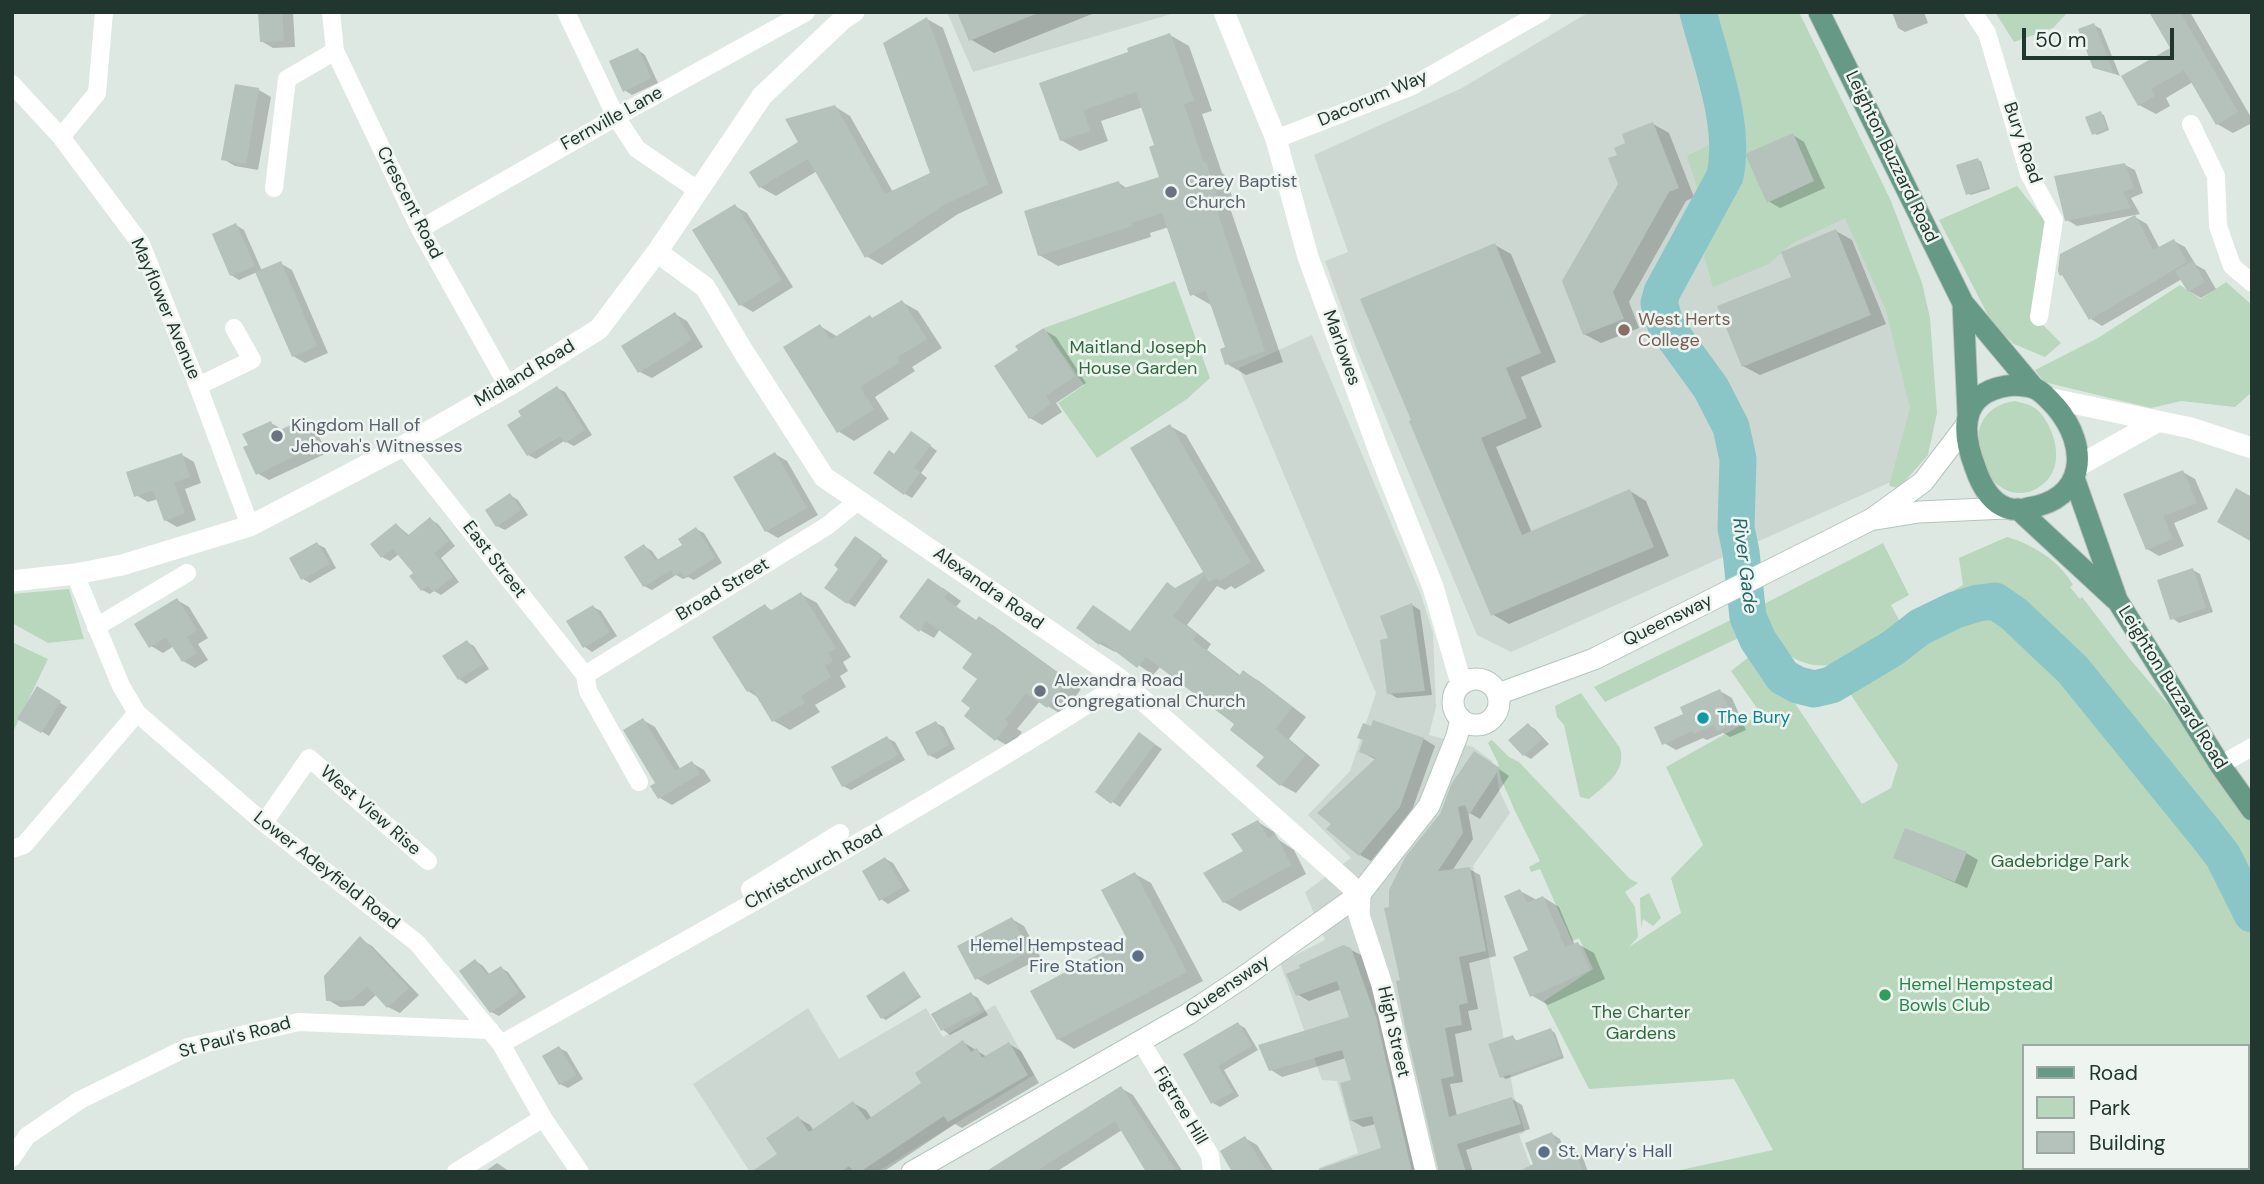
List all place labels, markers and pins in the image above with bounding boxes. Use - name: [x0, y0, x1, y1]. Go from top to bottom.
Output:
- place label: Carey Baptist Church: [1185, 171, 1297, 214]
- marker: Carey Baptist Church: [1163, 184, 1179, 200]
- place label: West Herts College: [1638, 309, 1730, 352]
- marker: West Herts College: [1616, 322, 1632, 338]
- place label: Kingdom Hall of Jehovah's Witnesses: [291, 415, 462, 458]
- marker: Kingdom Hall of Jehovah's Witnesses: [269, 428, 285, 444]
- place label: Alexandra Road Congregational Church: [1054, 670, 1246, 712]
- marker: Alexandra Road Congregational Church: [1032, 683, 1048, 699]
- place label: The Bury: [1717, 707, 1790, 729]
- marker: The Bury: [1695, 710, 1711, 726]
- place label: Hemel Hempstead Fire Station: [970, 935, 1124, 978]
- marker: Hemel Hempstead Fire Station: [1130, 948, 1146, 964]
- place label: Hemel Hempstead Bowls Club: [1899, 974, 2053, 1016]
- marker: Hemel Hempstead Bowls Club: [1877, 987, 1893, 1003]
- place label: St. Mary's Hall: [1558, 1141, 1672, 1163]
- marker: St. Mary's Hall: [1536, 1144, 1552, 1160]

